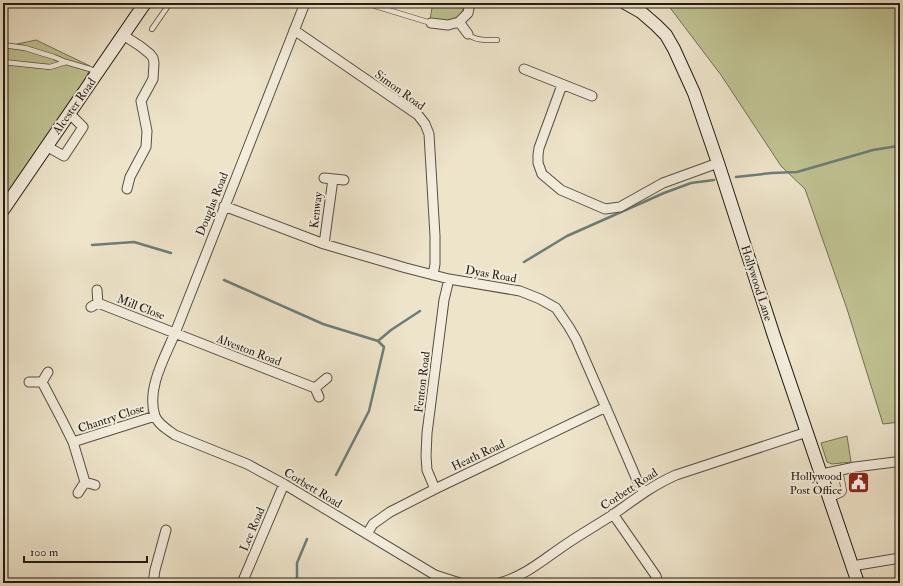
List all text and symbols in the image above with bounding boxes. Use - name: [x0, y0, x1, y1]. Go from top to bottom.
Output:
- street label: Simon Road: [372, 67, 428, 114]
- street label: Alcester Road: [49, 75, 99, 138]
- street label: Douglas Road: [193, 170, 232, 238]
- street label: Kenway: [307, 190, 326, 229]
- street label: Hollywood Lane: [737, 243, 776, 323]
- street label: Dyas Road: [464, 263, 518, 286]
- street label: Mill Close: [115, 291, 167, 323]
- street label: Alveston Road: [213, 331, 283, 370]
- street label: Fenton Road: [411, 350, 434, 414]
- street label: Chantry Close: [76, 401, 146, 436]
- street label: Heath Road: [449, 436, 507, 474]
- street label: Corbett Road: [281, 465, 345, 512]
- street label: Corbett Road: [598, 465, 661, 514]
- place label: Hollywood Post Office: [790, 469, 842, 498]
- public building icon: Hollywood Post Office: [845, 470, 871, 496]
- street label: Lee Road: [237, 505, 268, 553]
- scale bar: [24, 538, 147, 564]
- text: 100 m: [30, 545, 59, 560]

